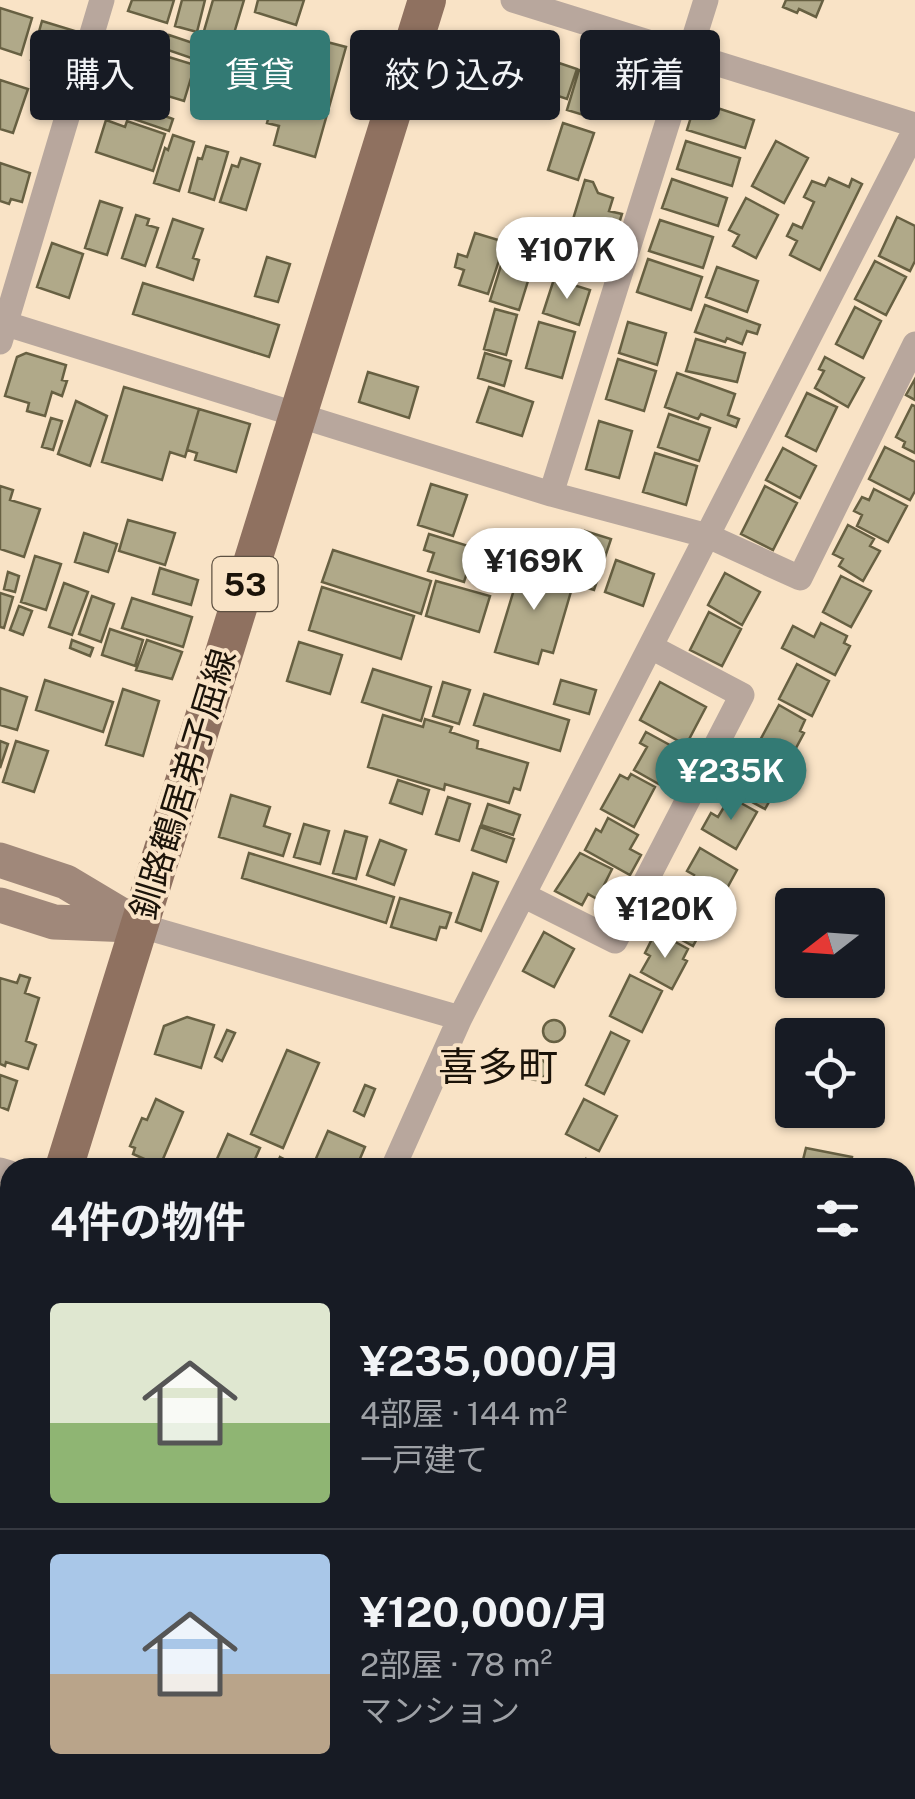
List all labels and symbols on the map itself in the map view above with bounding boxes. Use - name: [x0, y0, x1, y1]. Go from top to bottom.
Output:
- pin: ¥107K: [497, 217, 637, 302]
- pin: ¥169K: [464, 528, 604, 613]
- road number: 53: [212, 557, 278, 611]
- street label: 釧路鶴居弟子屈線: [122, 644, 244, 924]
- pin: ¥235K: [661, 738, 801, 823]
- pin: ¥120K: [595, 876, 735, 961]
- north arrow: [775, 888, 885, 998]
- district label: 喜多町: [438, 1043, 558, 1090]

